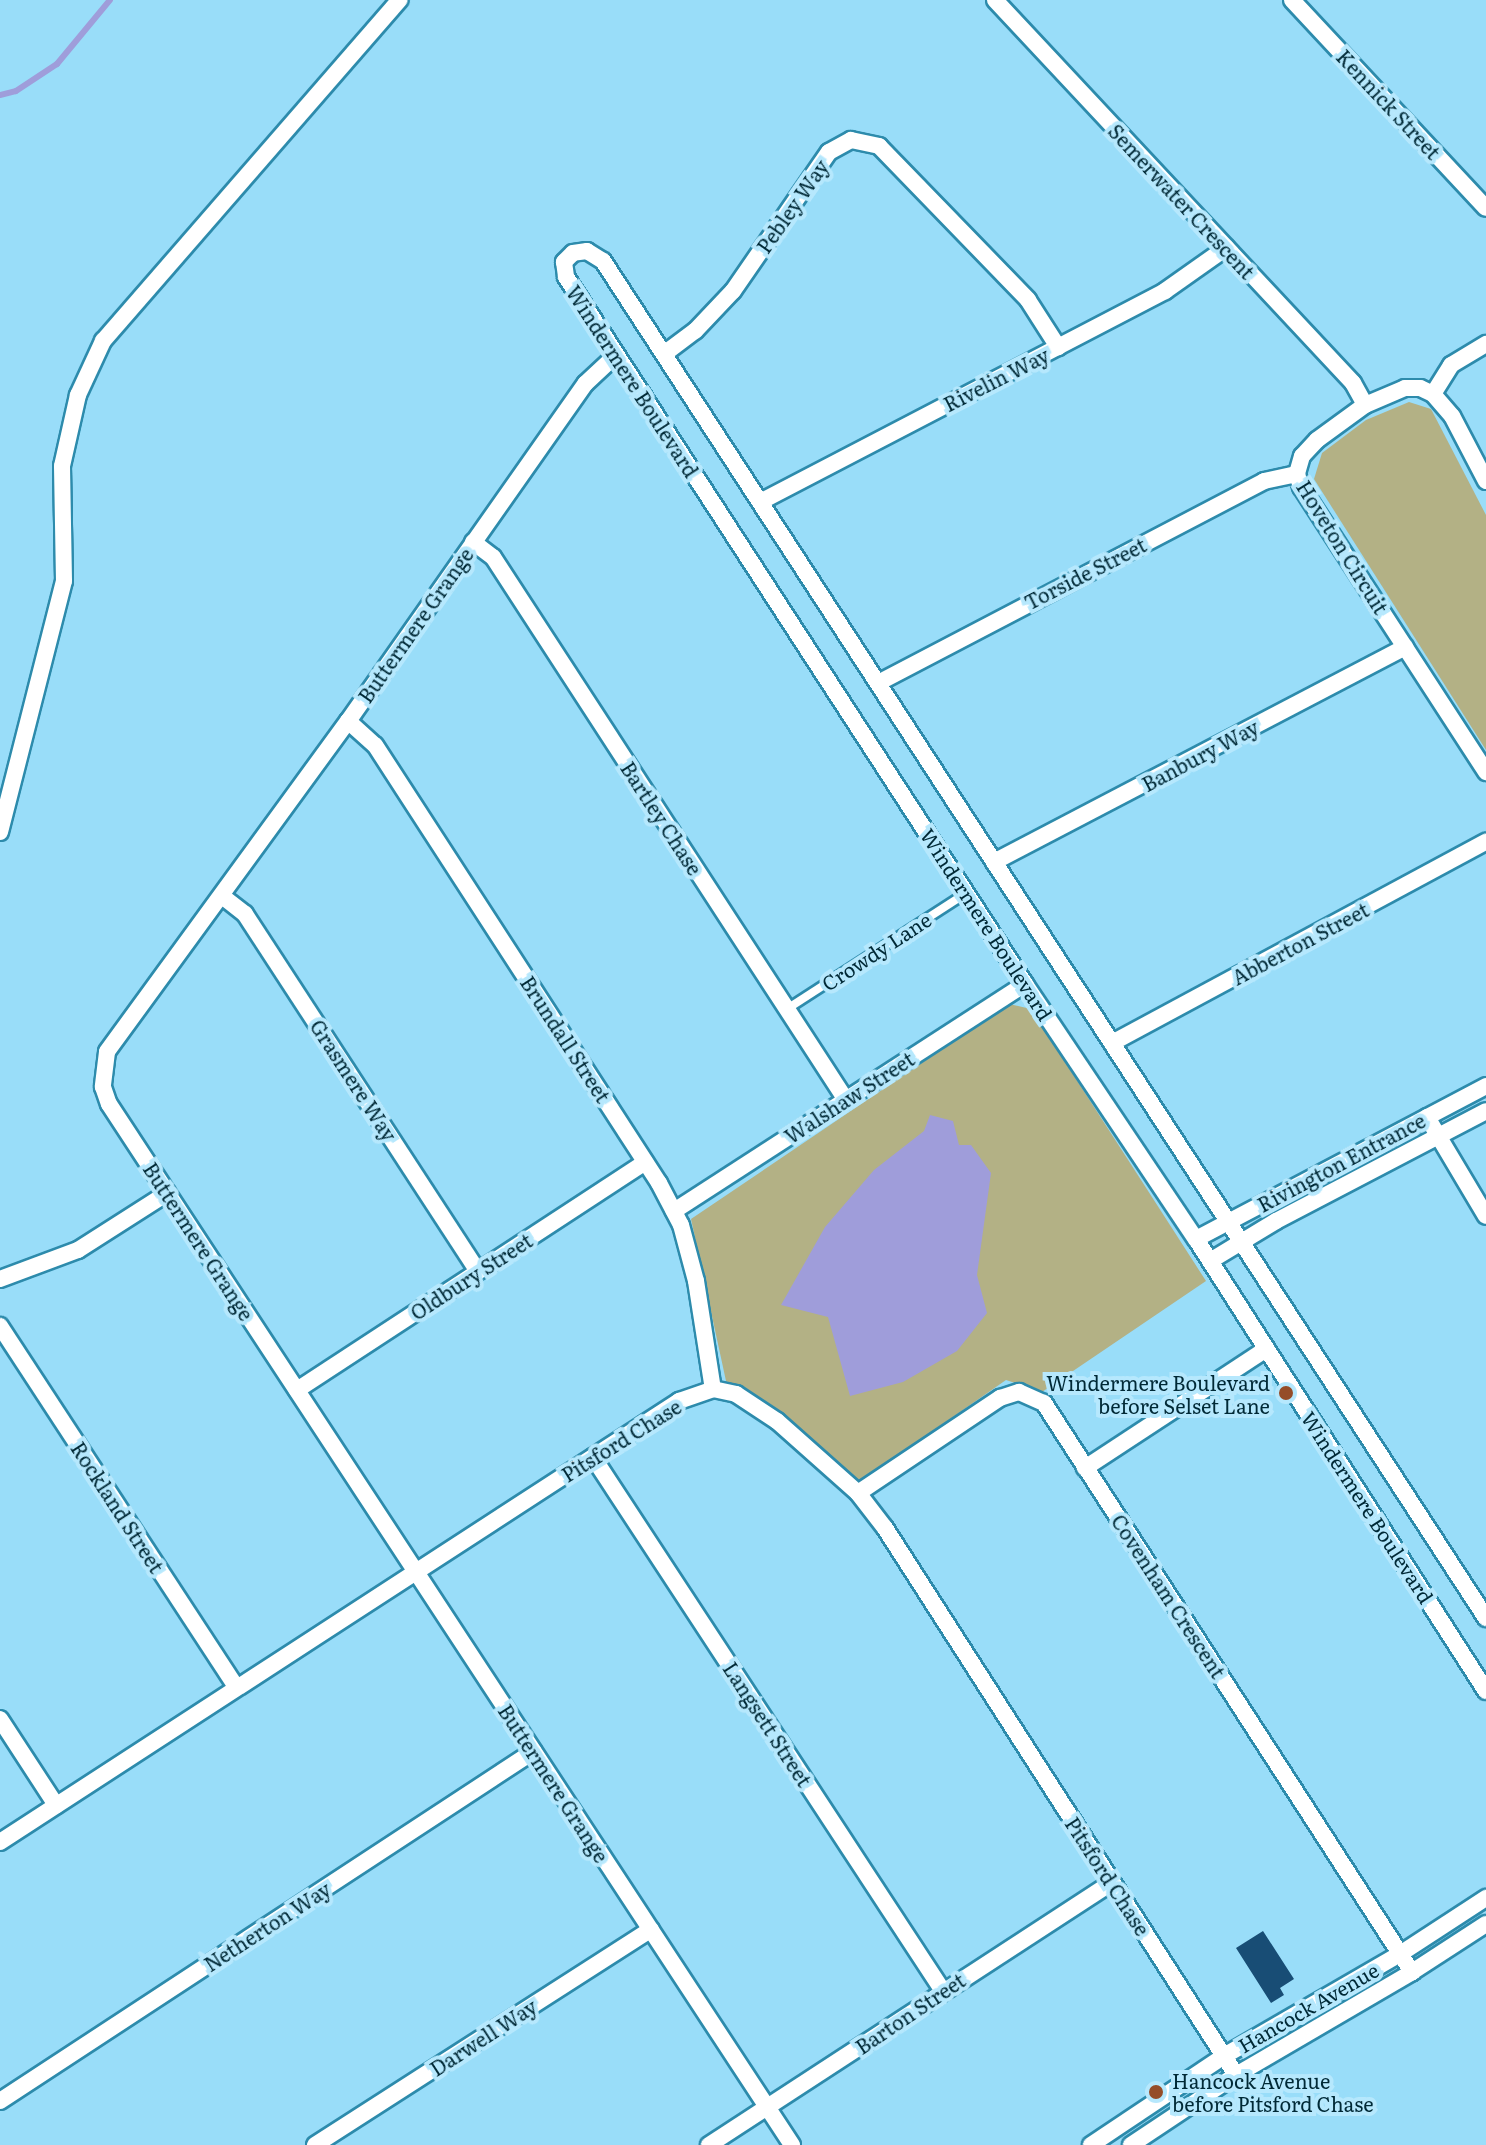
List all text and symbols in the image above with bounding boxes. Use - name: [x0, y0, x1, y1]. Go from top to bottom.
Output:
- street label: Kennick Street: [1332, 44, 1446, 164]
- street label: Semerwater Crescent: [1104, 119, 1260, 283]
- street label: Pebley Way: [751, 155, 833, 257]
- street label: Windermere Boulevard: [562, 281, 704, 481]
- street label: Rivelin Way: [939, 342, 1053, 416]
- street label: Hoveton Circuit: [1292, 476, 1394, 618]
- street label: Torside Street: [1020, 532, 1150, 614]
- street label: Buttermere Grange: [353, 543, 477, 707]
- street label: Banbury Way: [1137, 714, 1263, 796]
- street label: Bartley Chase: [616, 757, 708, 879]
- street label: Windermere Boulevard: [916, 824, 1058, 1024]
- street label: Abberton Street: [1227, 897, 1373, 989]
- street label: Crowdy Lane: [817, 907, 935, 995]
- street label: Brundall Street: [516, 971, 616, 1107]
- street label: Grasmere Way: [306, 1015, 402, 1145]
- street label: Walshaw Street: [780, 1046, 918, 1148]
- street label: Rivington Entrance: [1253, 1108, 1429, 1216]
- street label: Buttermere Grange: [139, 1157, 259, 1325]
- street label: Oldbury Street: [405, 1228, 537, 1324]
- place label: Windermere Boulevard before Selset Lane: [1046, 1370, 1270, 1417]
- marker: Windermere Boulevard before Selset Lane: [1277, 1384, 1295, 1402]
- street label: Pitsford Chase: [557, 1394, 685, 1486]
- street label: Windermere Boulevard: [1297, 1407, 1439, 1607]
- street label: Rockland Street: [67, 1437, 169, 1577]
- street label: Covenham Crescent: [1107, 1510, 1231, 1682]
- street label: Langsett Street: [719, 1657, 817, 1791]
- street label: Buttermere Grange: [494, 1699, 614, 1867]
- street label: Pitsford Chase: [1061, 1812, 1155, 1940]
- street label: Netherton Way: [199, 1876, 335, 1976]
- street label: Hancock Avenue: [1233, 1957, 1383, 2057]
- street label: Barton Street: [851, 1967, 969, 2059]
- street label: Darwell Way: [425, 1994, 541, 2080]
- place label: Hancock Avenue before Pitsford Chase: [1172, 2068, 1374, 2115]
- marker: Hancock Avenue before Pitsford Chase: [1147, 2083, 1165, 2101]

